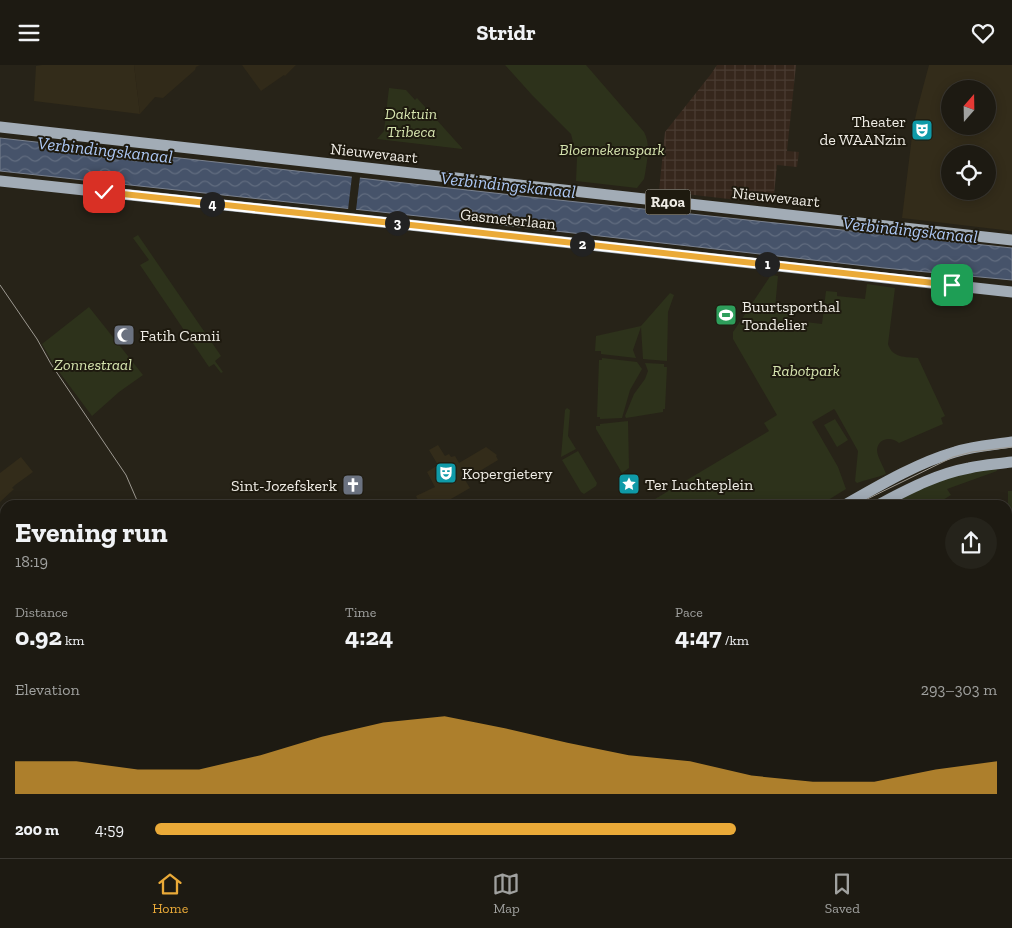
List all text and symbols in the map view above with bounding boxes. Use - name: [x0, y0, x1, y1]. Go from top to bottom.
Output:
- icon: menu: [15, 19, 43, 47]
- text: Stridr: [476, 19, 536, 46]
- icon: heart: [969, 19, 997, 47]
- north arrow: [941, 80, 996, 135]
- map controls: [941, 80, 996, 200]
- park label: Daktuin Tribeca: [385, 104, 437, 141]
- place label: Theater de WAANzin: [819, 112, 907, 149]
- theatre icon: Theater de WAANzin: [910, 118, 934, 142]
- water label: Verbindingskanaal: [36, 132, 174, 168]
- street label: Nieuwevaart: [329, 139, 419, 167]
- park label: Bloemekenspark: [559, 140, 665, 159]
- button: locate: [941, 145, 996, 200]
- water label: Verbindingskanaal: [439, 167, 577, 203]
- pin: [83, 171, 125, 213]
- icon: check: [90, 178, 118, 206]
- street label: Nieuwevaart: [731, 183, 821, 211]
- road number: R40a: [646, 189, 690, 215]
- pin: 4: [200, 191, 224, 217]
- text: 4: [209, 196, 216, 213]
- street label: Gasmeterlaan: [459, 205, 558, 234]
- pin: 3: [384, 211, 410, 235]
- water label: Verbindingskanaal: [841, 212, 979, 248]
- text: 3: [394, 215, 401, 232]
- pin: 2: [570, 231, 594, 257]
- text: 2: [579, 236, 586, 253]
- pin: 1: [754, 251, 780, 277]
- text: 1: [765, 256, 770, 273]
- pin: [931, 264, 973, 306]
- icon: arrive: [938, 271, 966, 299]
- place label: Buurtsporthal Tondelier: [742, 297, 840, 334]
- sports icon: Buurtsporthal Tondelier: [714, 303, 738, 327]
- mosque icon: Fatih Camii: [112, 323, 136, 347]
- place label: Fatih Camii: [140, 326, 221, 345]
- park label: Zonnestraal: [54, 355, 132, 374]
- park label: Rabotpark: [772, 361, 840, 380]
- theatre icon: Kopergietery: [434, 461, 458, 485]
- place label: Kopergietery: [462, 464, 553, 483]
- place icon: Ter Luchteplein: [617, 472, 641, 496]
- church icon: Sint-Jozefskerk: [341, 473, 365, 497]
- place label: Ter Luchteplein: [645, 475, 754, 494]
- place label: Sint-Jozefskerk: [231, 476, 338, 495]
- text: Evening run: [15, 516, 168, 549]
- button: share: [945, 517, 997, 569]
- text: 18:19: [15, 552, 48, 571]
- text: Distance: [15, 604, 68, 621]
- text: Time: [345, 604, 376, 621]
- text: Pace: [675, 604, 703, 621]
- text: 0.92: [15, 621, 62, 651]
- text: 4:24: [345, 621, 393, 651]
- text: 4:47: [675, 621, 722, 651]
- text: km: [62, 632, 84, 649]
- text: /km: [722, 632, 749, 649]
- text: Elevation: [15, 680, 80, 699]
- text: 293–303 m: [921, 680, 997, 699]
- text: 200 m: [15, 820, 59, 839]
- text: 4:59: [95, 820, 124, 839]
- tab: Home: [152, 870, 188, 917]
- tab: Map: [492, 870, 520, 917]
- tab: Saved: [825, 870, 860, 917]

